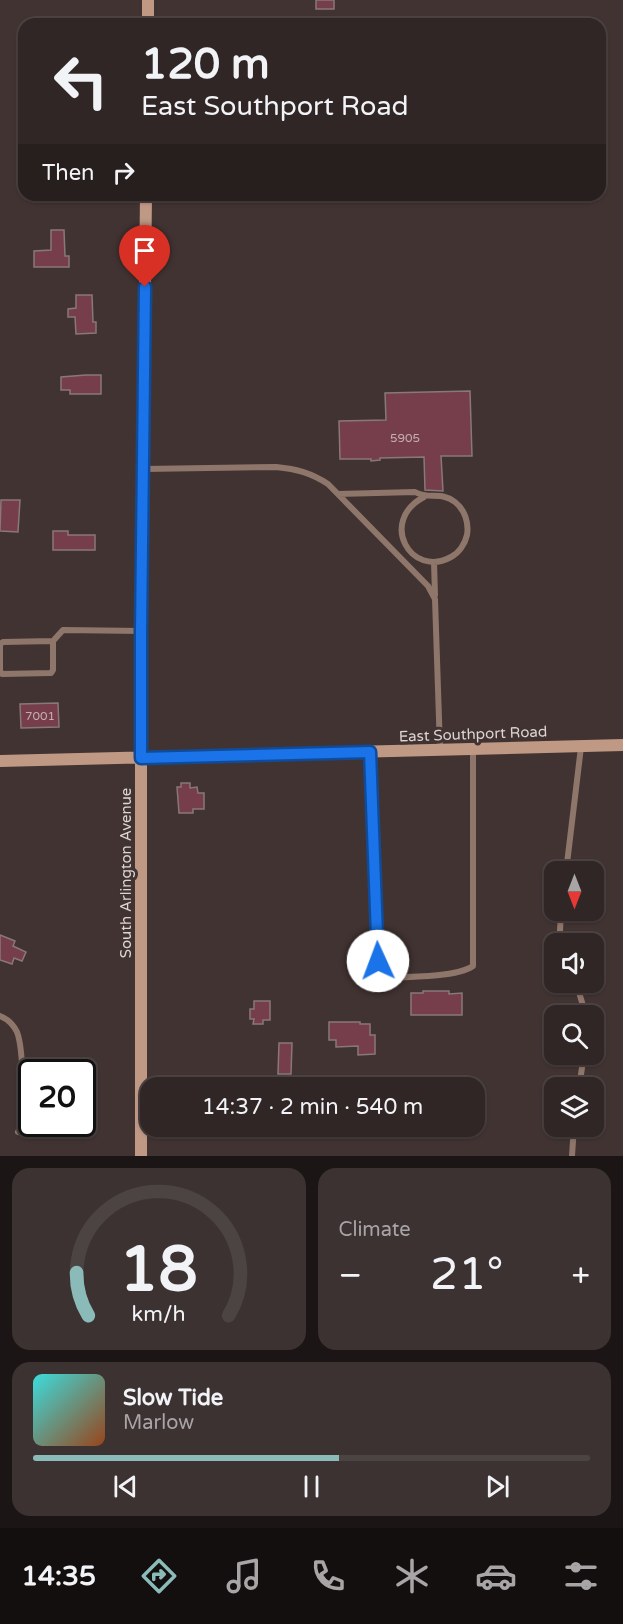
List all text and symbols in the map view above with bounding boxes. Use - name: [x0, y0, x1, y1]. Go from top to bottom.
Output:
- text: 120 m: [141, 39, 270, 90]
- icon: left: [42, 42, 120, 120]
- text: East Southport Road: [141, 90, 409, 123]
- icon: right: [107, 156, 140, 189]
- text: Then: [42, 160, 95, 186]
- pin: [119, 225, 170, 287]
- icon: arrive: [128, 234, 161, 267]
- house number: 5905: [390, 431, 420, 445]
- house number: 7001: [25, 709, 55, 723]
- street label: East Southport Road: [398, 722, 548, 746]
- street label: South Arlington Avenue: [117, 788, 135, 958]
- north arrow: [544, 861, 604, 921]
- map controls: [544, 861, 604, 1137]
- position arrow: [346, 929, 410, 993]
- button: sound: [544, 933, 604, 993]
- button: search: [544, 1005, 604, 1065]
- speed limit sign: 20: [18, 1059, 96, 1137]
- button: layers: [544, 1077, 604, 1137]
- text: 14:37 · 2 min · 540 m: [202, 1094, 423, 1120]
- text: Climate: [339, 1218, 411, 1242]
- text: 18: [120, 1233, 198, 1308]
- text: 21°: [430, 1248, 503, 1302]
- text: −: [339, 1256, 362, 1295]
- text: +: [571, 1256, 590, 1295]
- text: km/h: [132, 1301, 186, 1327]
- text: Slow Tide: [123, 1385, 223, 1411]
- text: Marlow: [123, 1411, 194, 1435]
- icon: previous: [109, 1470, 142, 1503]
- icon: pause: [295, 1470, 328, 1503]
- icon: next: [481, 1470, 514, 1503]
- icon: directions: [138, 1555, 180, 1597]
- icon: music: [223, 1555, 265, 1597]
- icon: phone: [307, 1555, 349, 1597]
- icon: climate: [391, 1555, 433, 1597]
- icon: car: [475, 1555, 517, 1597]
- icon: filters: [560, 1555, 602, 1597]
- text: 14:35: [21, 1560, 96, 1593]

